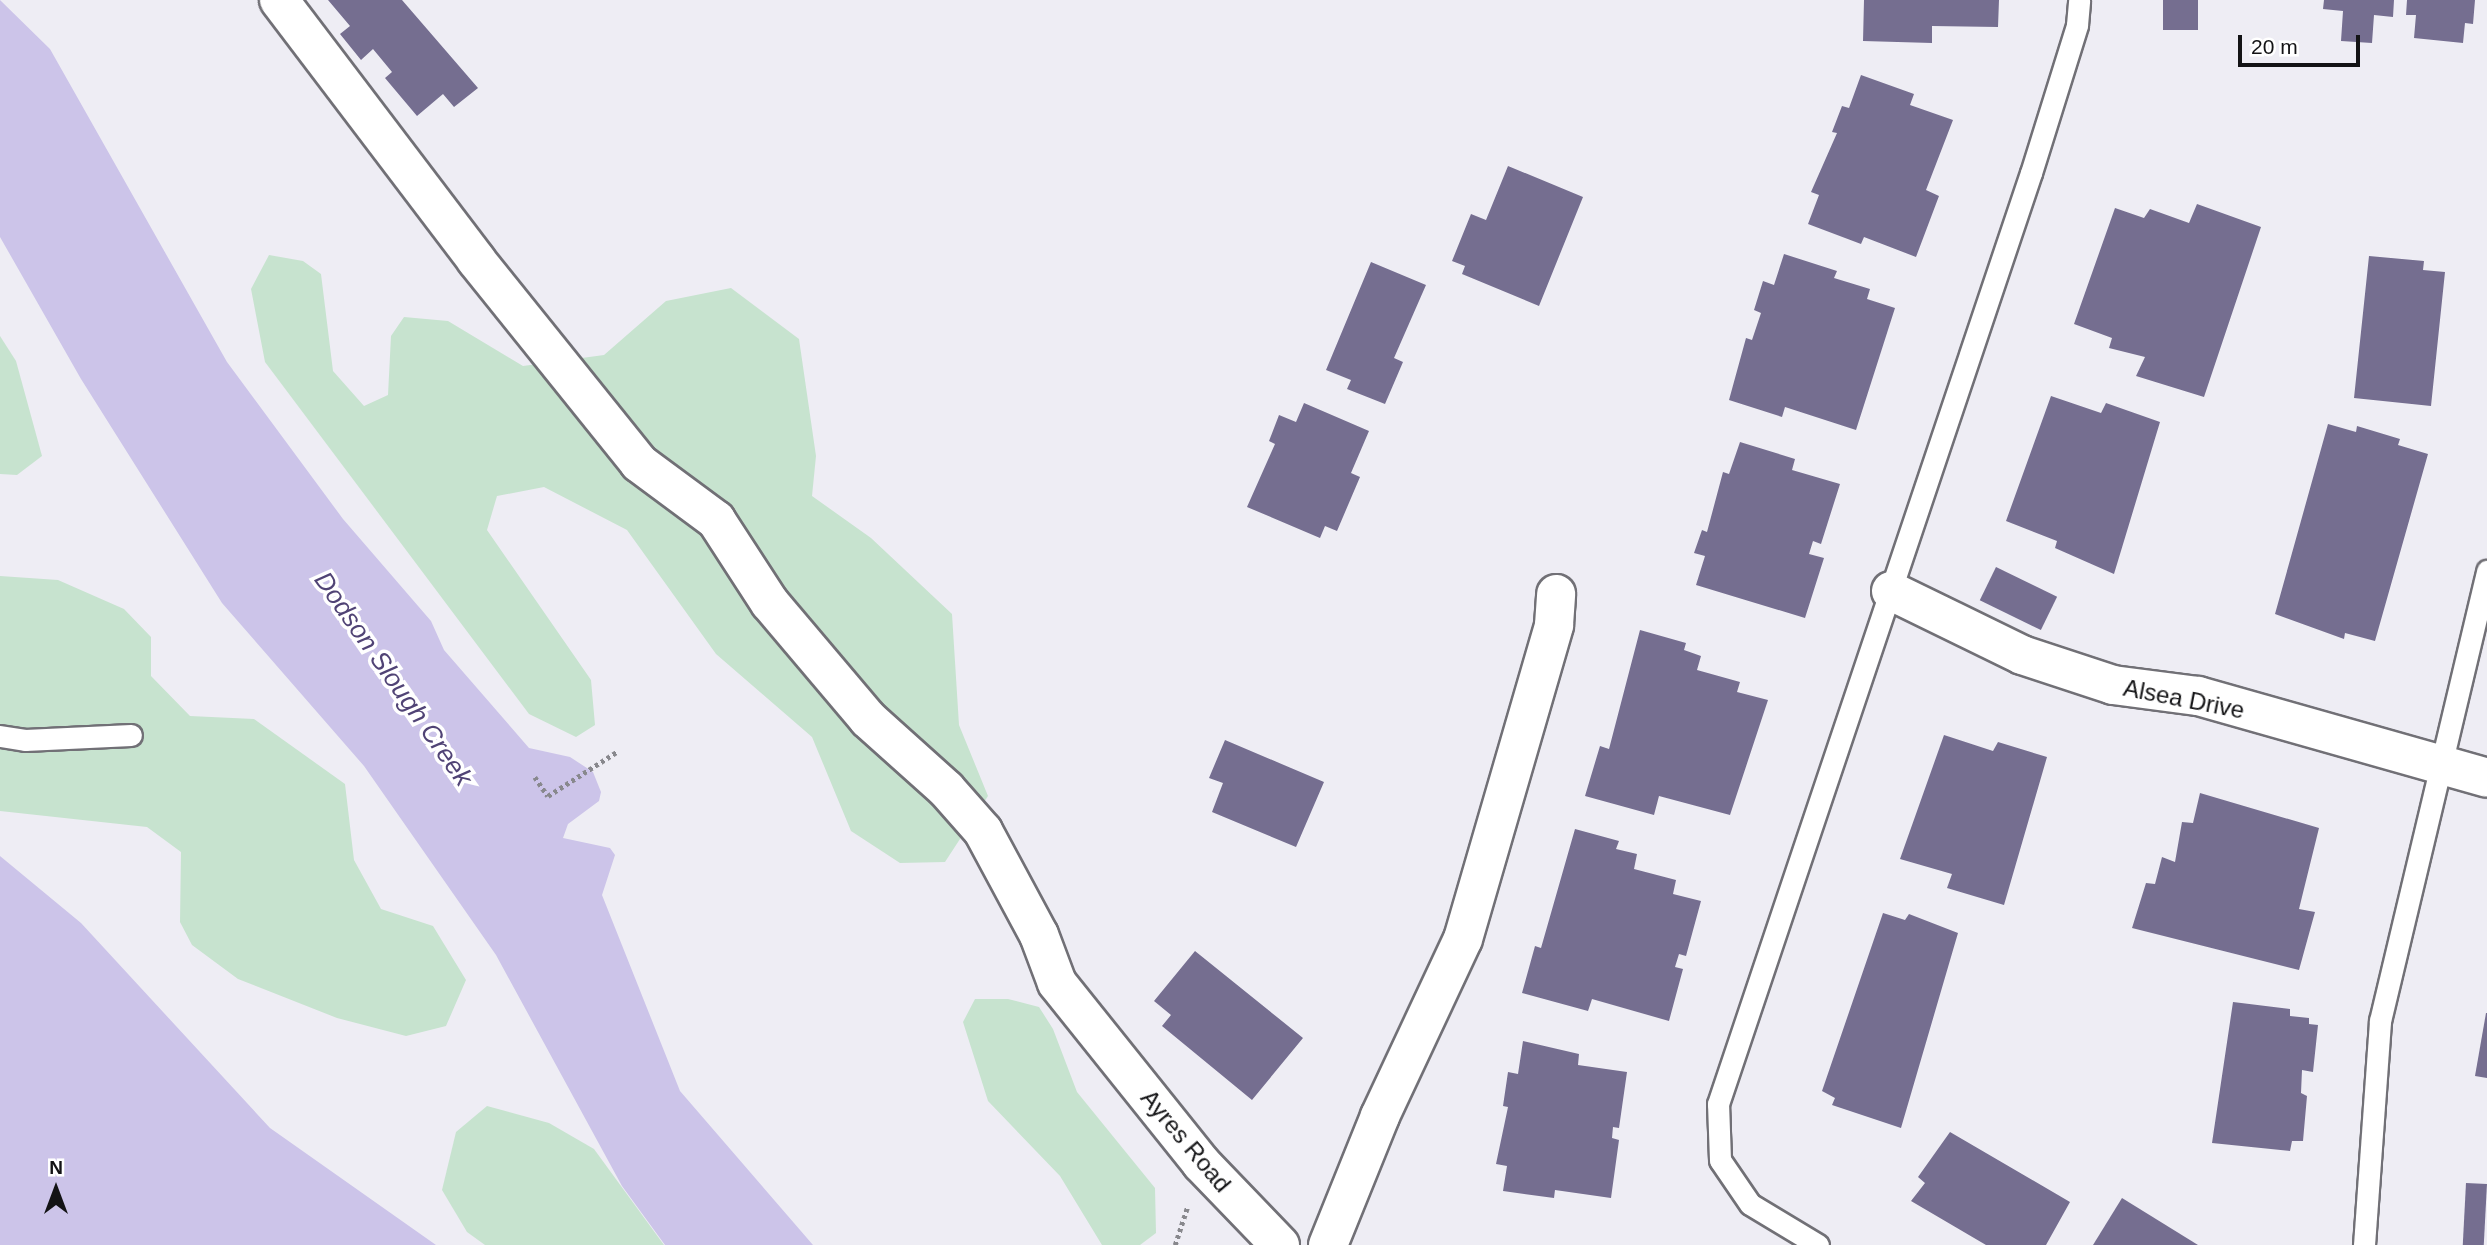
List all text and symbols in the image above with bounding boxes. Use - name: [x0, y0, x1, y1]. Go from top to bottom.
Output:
- scale bar: [2242, 21, 2364, 65]
- text: 20 m: [2251, 35, 2298, 58]
- water label: Dodson Slough Creek: [307, 566, 479, 792]
- street label: Alsea Drive: [2121, 673, 2247, 725]
- street label: Ayres Road: [1135, 1084, 1237, 1198]
- north arrow: [21, 1154, 91, 1224]
- text: N: [49, 1157, 63, 1178]

